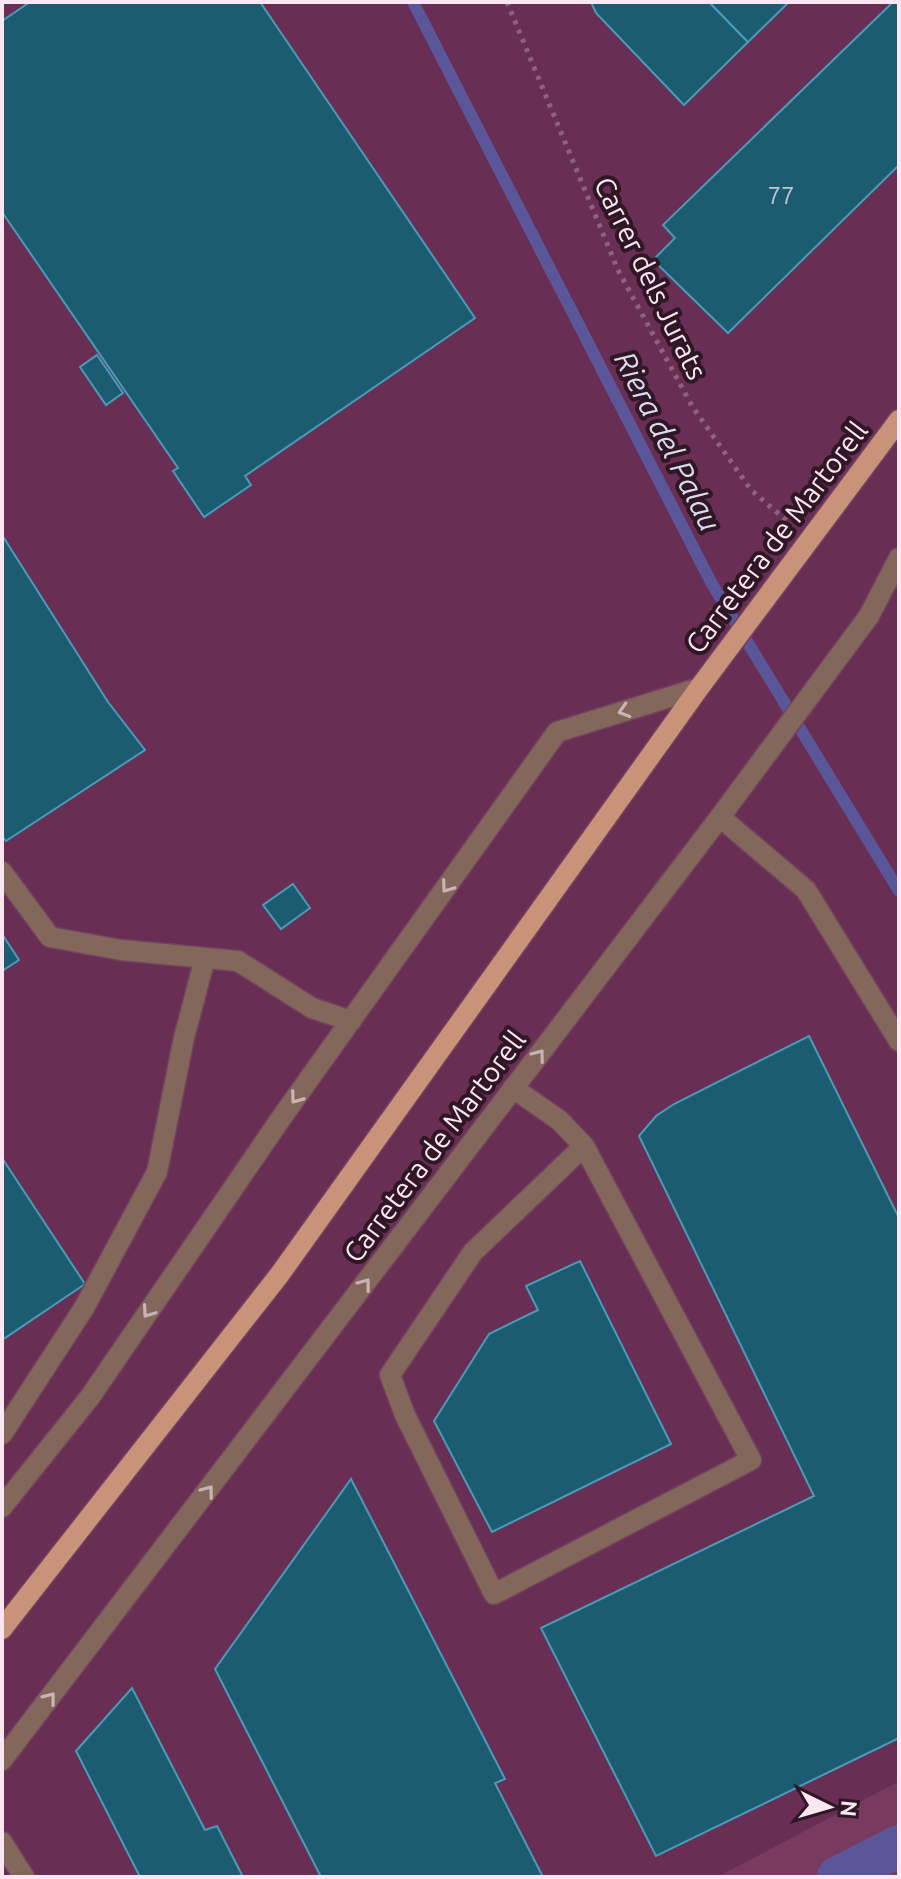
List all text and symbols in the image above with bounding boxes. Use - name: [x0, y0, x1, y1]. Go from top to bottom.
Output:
- street label: Carrer dels Jurats: [589, 172, 713, 384]
- house number: 77: [767, 182, 795, 209]
- water label: Riera del Palau: [608, 346, 728, 536]
- street label: Carretera de Martorell: [679, 415, 873, 659]
- one-way arrow: [618, 702, 632, 718]
- one-way arrow: [442, 878, 457, 892]
- street label: Carretera de Martorell: [337, 1024, 531, 1268]
- one-way arrow: [529, 1049, 543, 1064]
- one-way arrow: [291, 1090, 306, 1104]
- one-way arrow: [355, 1278, 369, 1293]
- one-way arrow: [143, 1304, 158, 1318]
- one-way arrow: [198, 1485, 212, 1500]
- one-way arrow: [41, 1692, 55, 1707]
- north arrow: [789, 1767, 869, 1847]
- text: N: [836, 1800, 863, 1818]

